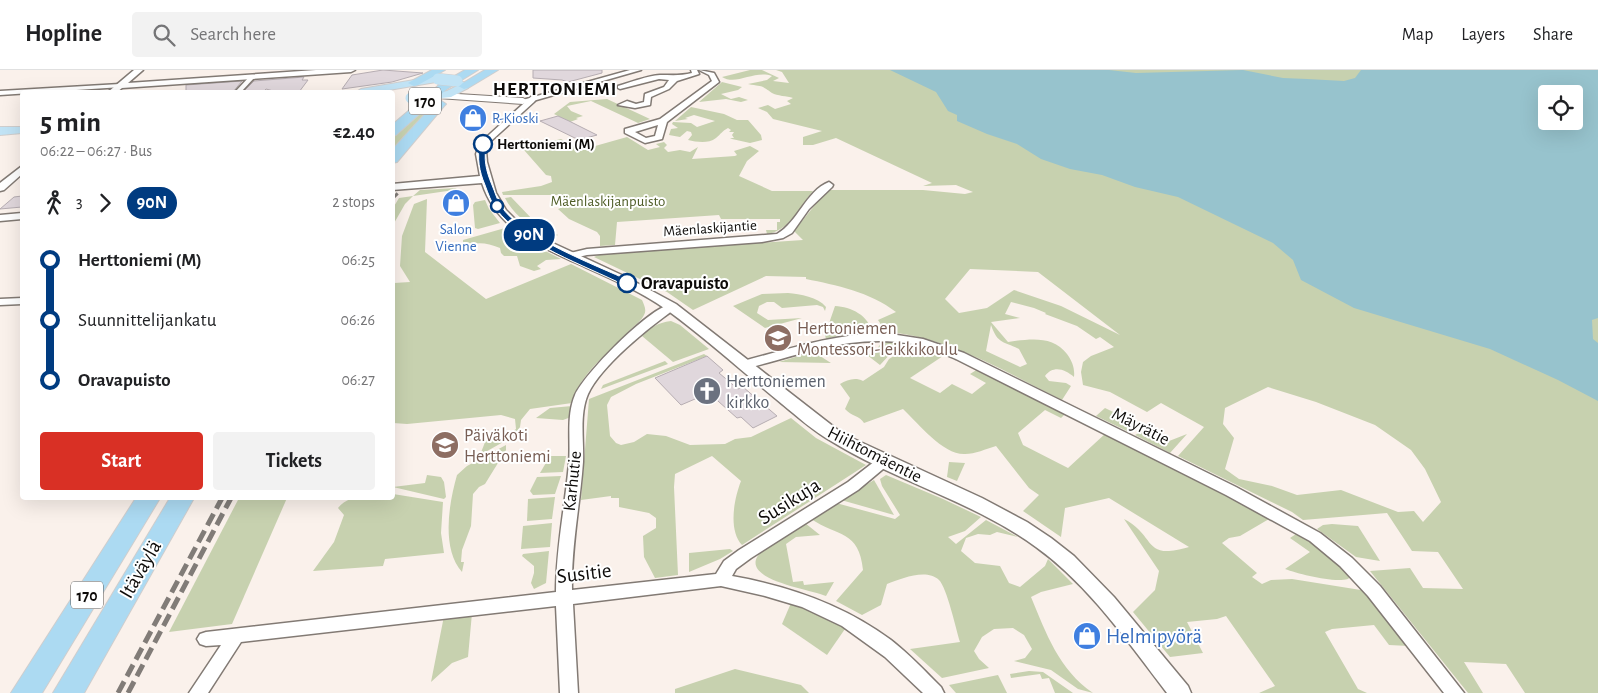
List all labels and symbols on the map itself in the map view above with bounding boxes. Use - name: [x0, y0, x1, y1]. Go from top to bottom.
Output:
- district label: HERTTONIEMI: [493, 80, 617, 99]
- road number: 170: [409, 88, 441, 114]
- shop icon: R-Kioski: [458, 103, 488, 133]
- place label: R-Kioski: [492, 111, 539, 126]
- marker: Herttoniemi (M): [473, 134, 493, 154]
- place label: Herttoniemi (M): [497, 137, 595, 152]
- shop icon: Salon Vienne: [441, 188, 471, 218]
- park label: Mäenlaskijanpuisto: [551, 194, 665, 209]
- unlabelled marker: [490, 199, 504, 213]
- street label: Mäenlaskijantie: [663, 218, 757, 239]
- line badge: 90N: [500, 219, 558, 251]
- place label: Salon Vienne: [435, 222, 477, 254]
- marker: Oravapuisto: [617, 273, 637, 293]
- place label: Oravapuisto: [641, 275, 729, 293]
- place label: Herttoniemen Montessori-leikkikoulu: [797, 320, 958, 359]
- school or university icon: Herttoniemen Montessori-leikkikoulu: [763, 323, 793, 353]
- place label: Herttoniemen kirkko: [726, 373, 826, 412]
- church icon: Herttoniemen kirkko: [692, 376, 722, 406]
- street label: Mäyrätie: [1109, 405, 1172, 449]
- street label: Hiihtomäentie: [824, 423, 925, 486]
- place label: Päiväkoti Herttoniemi: [464, 427, 551, 466]
- school or university icon: Päiväkoti Herttoniemi: [430, 430, 460, 460]
- street label: Karhutie: [561, 450, 585, 512]
- street label: Susikuja: [754, 474, 824, 529]
- street label: Itäväylä: [115, 536, 166, 602]
- street label: Susitie: [556, 560, 613, 587]
- road number: 170: [71, 582, 103, 608]
- shop icon: Helmipyörä: [1072, 621, 1102, 651]
- place label: Helmipyörä: [1106, 626, 1202, 647]

